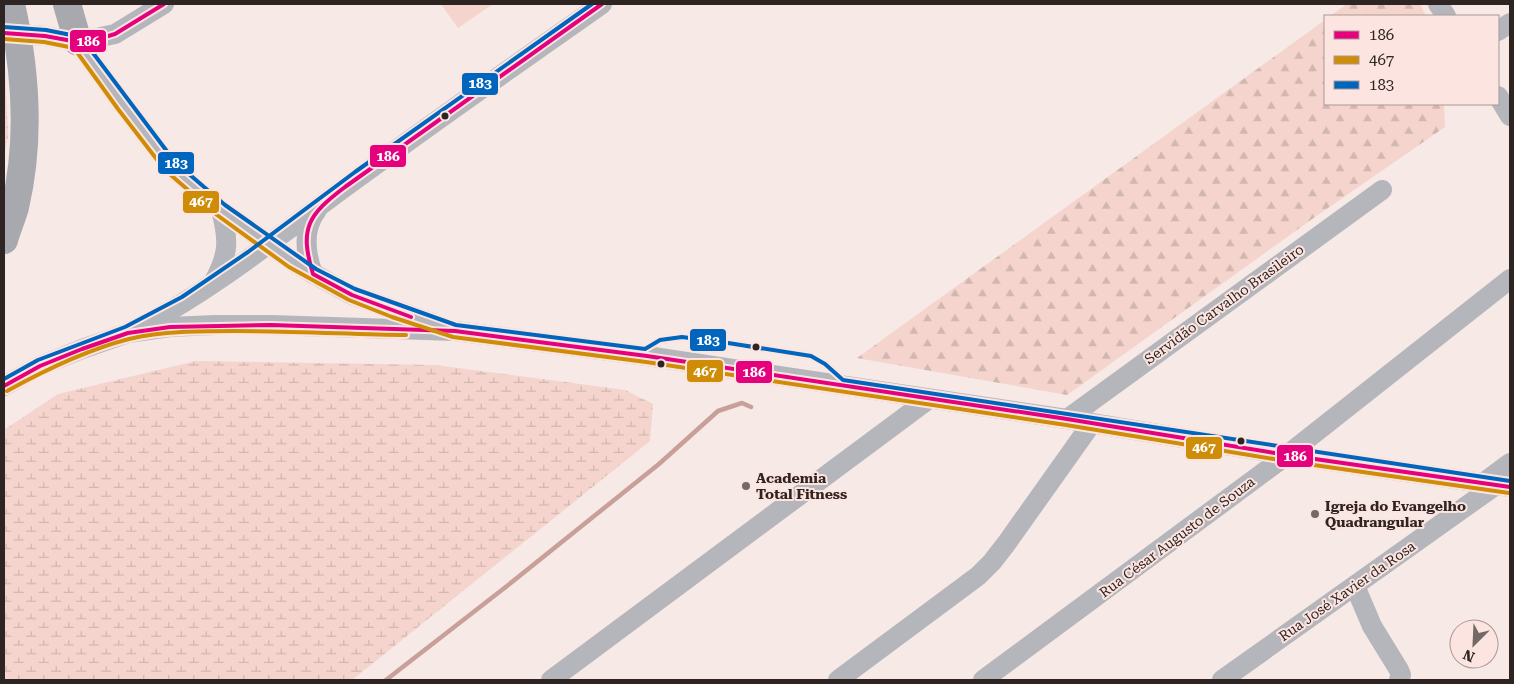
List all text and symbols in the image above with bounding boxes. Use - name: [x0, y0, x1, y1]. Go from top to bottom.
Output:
- legend: [1324, 15, 1499, 105]
- text: 186: [1369, 26, 1394, 44]
- line badge: 186: [69, 29, 107, 53]
- text: 186: [76, 33, 100, 49]
- text: 467: [1369, 51, 1394, 69]
- line badge: 183: [461, 72, 499, 96]
- text: 183: [468, 75, 492, 91]
- text: 183: [1369, 76, 1394, 94]
- unlabelled marker: [440, 111, 450, 121]
- line badge: 186: [369, 144, 407, 168]
- text: 186: [376, 148, 400, 164]
- line badge: 183: [157, 151, 195, 175]
- text: 183: [164, 155, 188, 171]
- line badge: 467: [182, 190, 220, 214]
- text: 467: [189, 193, 213, 209]
- street label: Servidão Carvalho Brasileiro: [1141, 241, 1307, 367]
- line badge: 183: [689, 328, 727, 352]
- text: 183: [696, 332, 720, 348]
- unlabelled marker: [751, 342, 761, 352]
- unlabelled marker: [656, 359, 666, 369]
- line badge: 467: [686, 359, 724, 383]
- line badge: 186: [735, 360, 773, 384]
- text: 467: [693, 363, 717, 379]
- text: 186: [742, 364, 766, 380]
- line badge: 467: [1185, 436, 1223, 460]
- unlabelled marker: [1236, 436, 1246, 446]
- text: 467: [1192, 439, 1216, 455]
- line badge: 186: [1276, 444, 1314, 468]
- text: 186: [1283, 448, 1307, 464]
- place label: Academia Total Fitness: [756, 470, 847, 502]
- street label: Rua César Augusto de Souza: [1096, 473, 1258, 601]
- marker: Academia Total Fitness: [740, 480, 752, 492]
- place label: Igreja do Evangelho Quadrangular: [1325, 498, 1466, 530]
- marker: Igreja do Evangelho Quadrangular: [1309, 508, 1321, 520]
- street label: Rua José Xavier da Rosa: [1276, 538, 1419, 644]
- north arrow: [1449, 619, 1499, 669]
- text: N: [1460, 646, 1477, 665]

